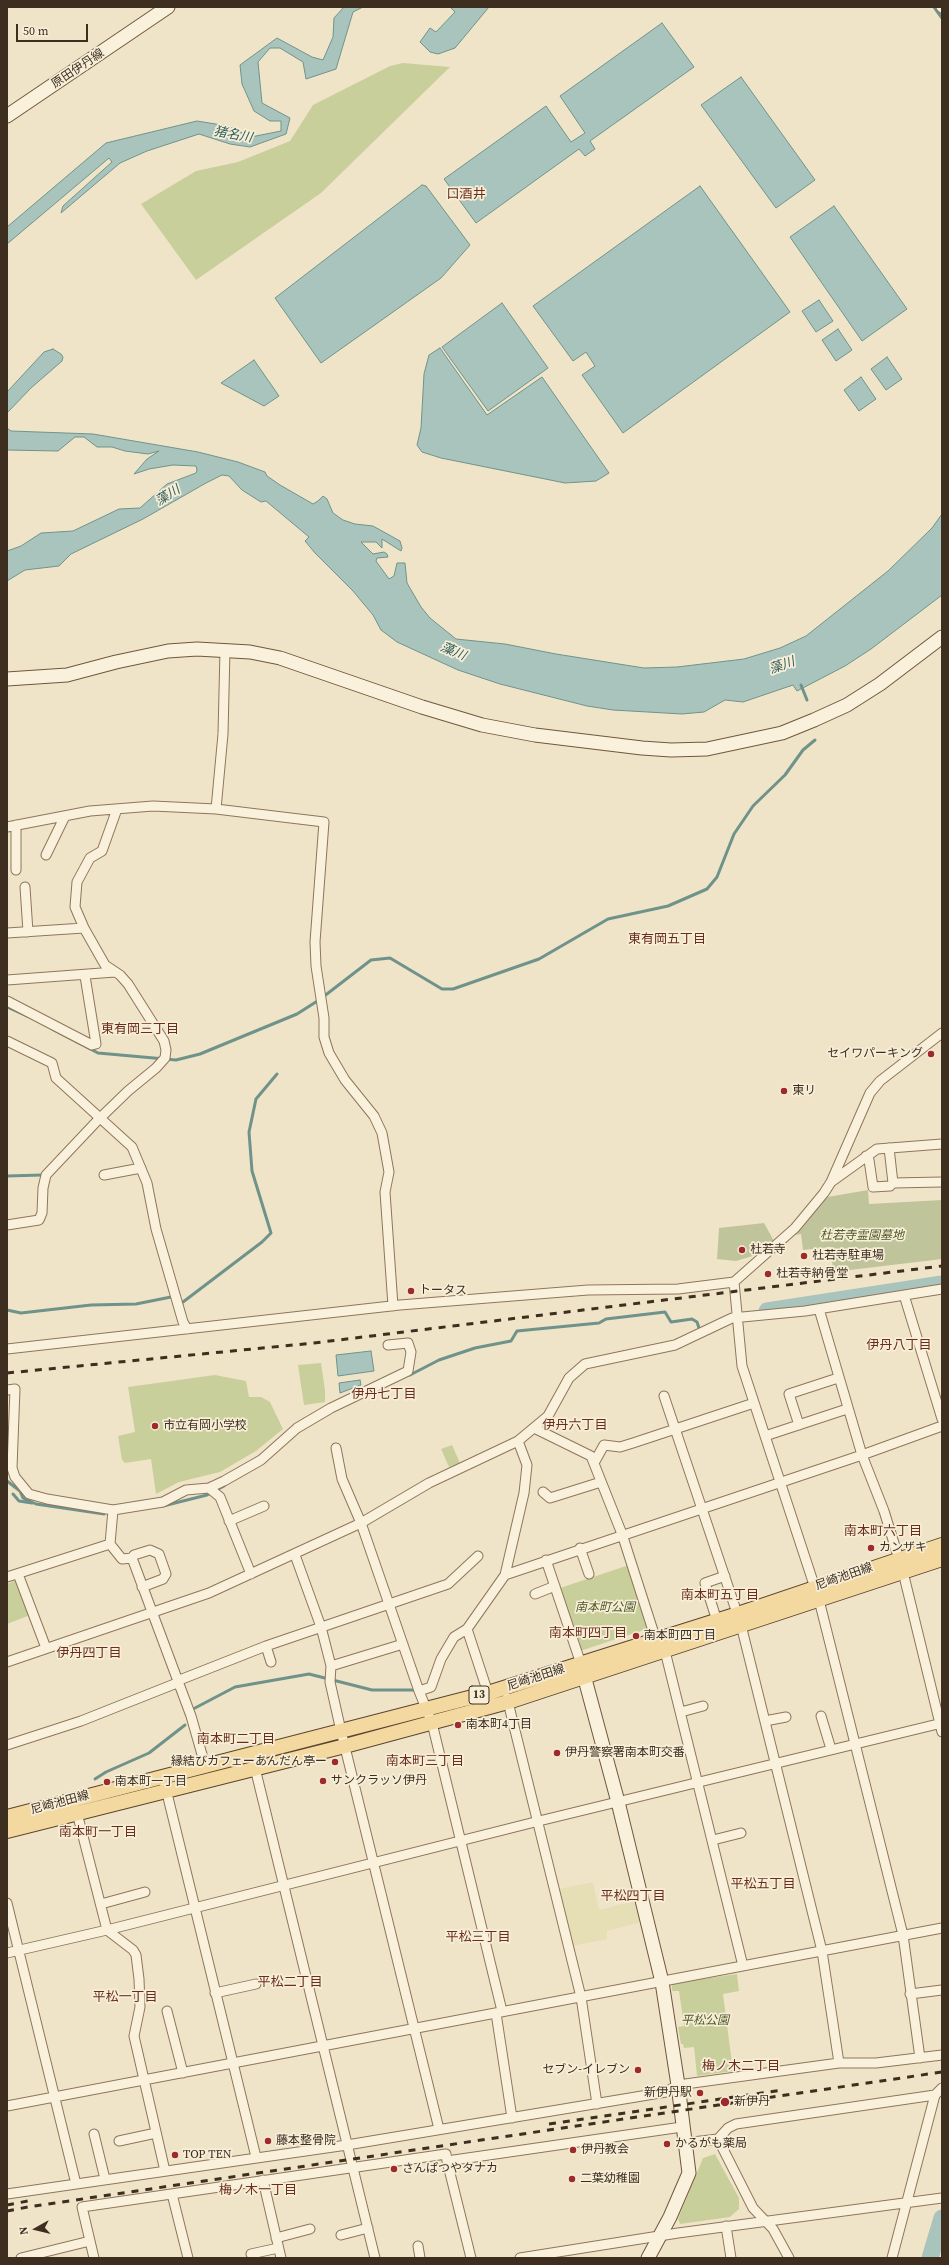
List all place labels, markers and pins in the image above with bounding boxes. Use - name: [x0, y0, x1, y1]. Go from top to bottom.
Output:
- place label: セイワパーキング: [827, 1047, 923, 1061]
- marker: セイワパーキング: [926, 1049, 936, 1059]
- place label: 東リ: [792, 1084, 816, 1098]
- marker: 東リ: [779, 1086, 789, 1096]
- place label: 杜若寺: [750, 1243, 786, 1257]
- marker: 杜若寺: [737, 1245, 747, 1255]
- place label: 杜若寺駐車場: [812, 1249, 884, 1263]
- marker: 杜若寺駐車場: [799, 1251, 809, 1261]
- place label: 杜若寺納骨堂: [776, 1267, 848, 1281]
- marker: 杜若寺納骨堂: [763, 1269, 773, 1279]
- place label: トータス: [419, 1284, 467, 1298]
- marker: トータス: [406, 1286, 416, 1296]
- place label: 市立有岡小学校: [163, 1419, 247, 1433]
- marker: 市立有岡小学校: [150, 1421, 160, 1431]
- place label: カンザキ: [879, 1541, 927, 1555]
- marker: カンザキ: [866, 1543, 876, 1553]
- place label: 南本町四丁目: [644, 1629, 716, 1643]
- marker: 南本町四丁目: [631, 1631, 641, 1641]
- place label: 南本町4丁目: [466, 1718, 532, 1732]
- marker: 南本町4丁目: [453, 1720, 463, 1730]
- place label: 伊丹警察署南本町交番: [565, 1746, 685, 1760]
- marker: 伊丹警察署南本町交番: [552, 1748, 562, 1758]
- place label: 縁結びカフェーあんだん亭ー: [171, 1755, 327, 1769]
- marker: 縁結びカフェーあんだん亭ー: [330, 1757, 340, 1767]
- place label: サンクラッソ伊丹: [331, 1774, 427, 1788]
- place label: 南本町一丁目: [115, 1775, 187, 1789]
- marker: サンクラッソ伊丹: [318, 1776, 328, 1786]
- marker: 南本町一丁目: [102, 1777, 112, 1787]
- place label: セブン-イレブン: [542, 2063, 630, 2077]
- marker: セブン-イレブン: [633, 2065, 643, 2075]
- place label: 新伊丹駅: [644, 2086, 692, 2100]
- marker: 新伊丹駅: [695, 2088, 705, 2098]
- place label: 新伊丹: [734, 2095, 770, 2109]
- marker: 新伊丹: [719, 2096, 731, 2108]
- place label: 藤本整骨院: [276, 2134, 336, 2148]
- marker: 藤本整骨院: [263, 2136, 273, 2146]
- place label: かるがも薬局: [675, 2137, 747, 2151]
- marker: かるがも薬局: [662, 2139, 672, 2149]
- place label: 伊丹教会: [581, 2143, 629, 2157]
- marker: 伊丹教会: [568, 2145, 578, 2155]
- place label: TOP TEN: [183, 2148, 231, 2162]
- marker: TOP TEN: [170, 2150, 180, 2160]
- place label: さんぱつやタナカ: [402, 2162, 498, 2176]
- marker: さんぱつやタナカ: [389, 2164, 399, 2174]
- place label: 二葉幼稚園: [580, 2172, 640, 2186]
- marker: 二葉幼稚園: [567, 2174, 577, 2184]

